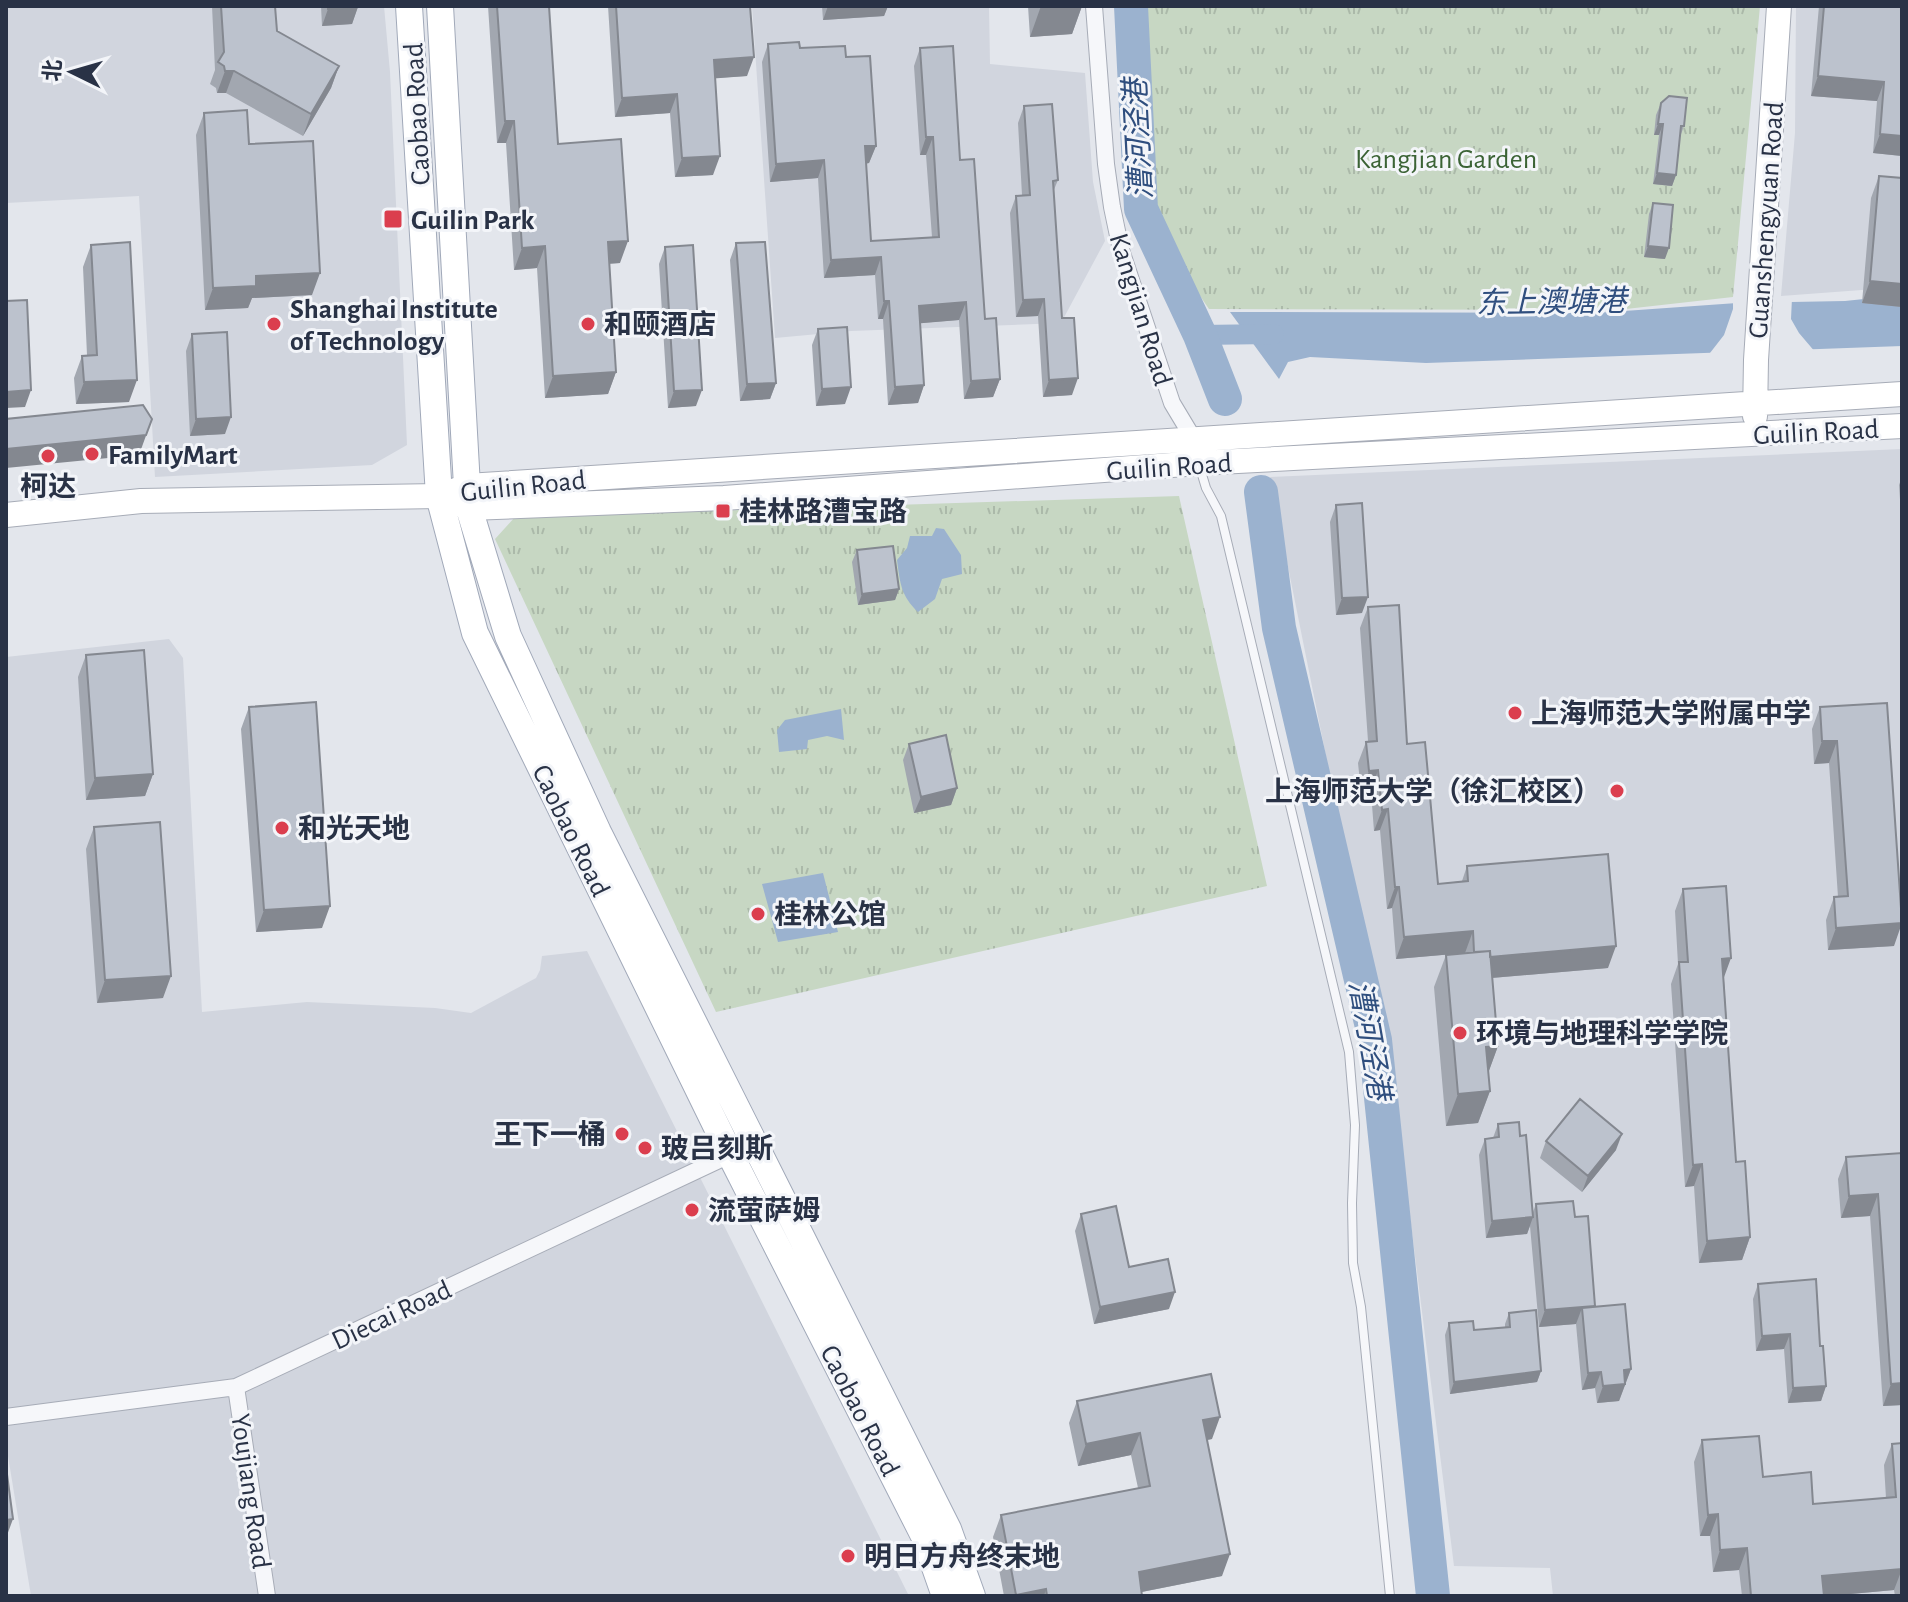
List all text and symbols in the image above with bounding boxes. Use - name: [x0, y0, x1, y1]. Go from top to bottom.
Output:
- north arrow: [32, 32, 112, 112]
- street label: Caobao Road: [400, 42, 436, 186]
- text: 北: [40, 58, 65, 82]
- water label: 漕河泾港: [1119, 74, 1157, 200]
- street label: Guanshengyuan Road: [1745, 101, 1789, 339]
- park label: Kangjian Garden: [1355, 146, 1537, 174]
- place label: Guilin Park: [411, 207, 535, 235]
- marker: Guilin Park: [382, 208, 404, 230]
- street label: Kangjian Road: [1104, 230, 1177, 389]
- water label: 东上澳塘港: [1476, 285, 1630, 319]
- place label: Shanghai Institute of Technology: [290, 296, 498, 356]
- place label: 和颐酒店: [604, 309, 716, 340]
- marker: Shanghai Institute of Technology: [265, 315, 283, 333]
- marker: 和颐酒店: [579, 315, 597, 333]
- street label: Guilin Road: [1753, 416, 1880, 450]
- place label: FamilyMart: [108, 442, 238, 470]
- marker: FamilyMart: [83, 445, 101, 463]
- marker: 柯达: [39, 447, 57, 465]
- street label: Guilin Road: [1105, 450, 1233, 486]
- street label: Guilin Road: [459, 466, 587, 507]
- place label: 柯达: [20, 472, 76, 502]
- place label: 桂林路漕宝路: [739, 496, 907, 527]
- marker: 桂林路漕宝路: [714, 502, 732, 520]
- place label: 上海师范大学附属中学: [1531, 699, 1811, 729]
- marker: 上海师范大学附属中学: [1506, 704, 1524, 722]
- street label: Caobao Road: [526, 761, 614, 901]
- place label: 上海师范大学（徐汇校区）: [1265, 776, 1601, 807]
- marker: 上海师范大学（徐汇校区）: [1608, 782, 1626, 800]
- place label: 和光天地: [298, 814, 410, 844]
- marker: 和光天地: [273, 819, 291, 837]
- place label: 桂林公馆: [774, 899, 886, 930]
- marker: 桂林公馆: [749, 905, 767, 923]
- water label: 漕河泾港: [1344, 978, 1397, 1106]
- place label: 环境与地理科学学院: [1476, 1018, 1728, 1049]
- marker: 环境与地理科学学院: [1451, 1024, 1469, 1042]
- place label: 王下一桶: [494, 1119, 606, 1150]
- marker: 王下一桶: [613, 1125, 631, 1143]
- place label: 玻吕刻斯: [661, 1133, 773, 1164]
- marker: 玻吕刻斯: [636, 1139, 654, 1157]
- place label: 流萤萨姆: [708, 1196, 820, 1226]
- marker: 流萤萨姆: [683, 1201, 701, 1219]
- street label: Diecai Road: [328, 1276, 456, 1356]
- street label: Caobao Road: [814, 1341, 904, 1481]
- street label: Youjiang Road: [225, 1412, 275, 1571]
- place label: 明日方舟终末地: [864, 1541, 1060, 1572]
- marker: 明日方舟终末地: [839, 1547, 857, 1565]

